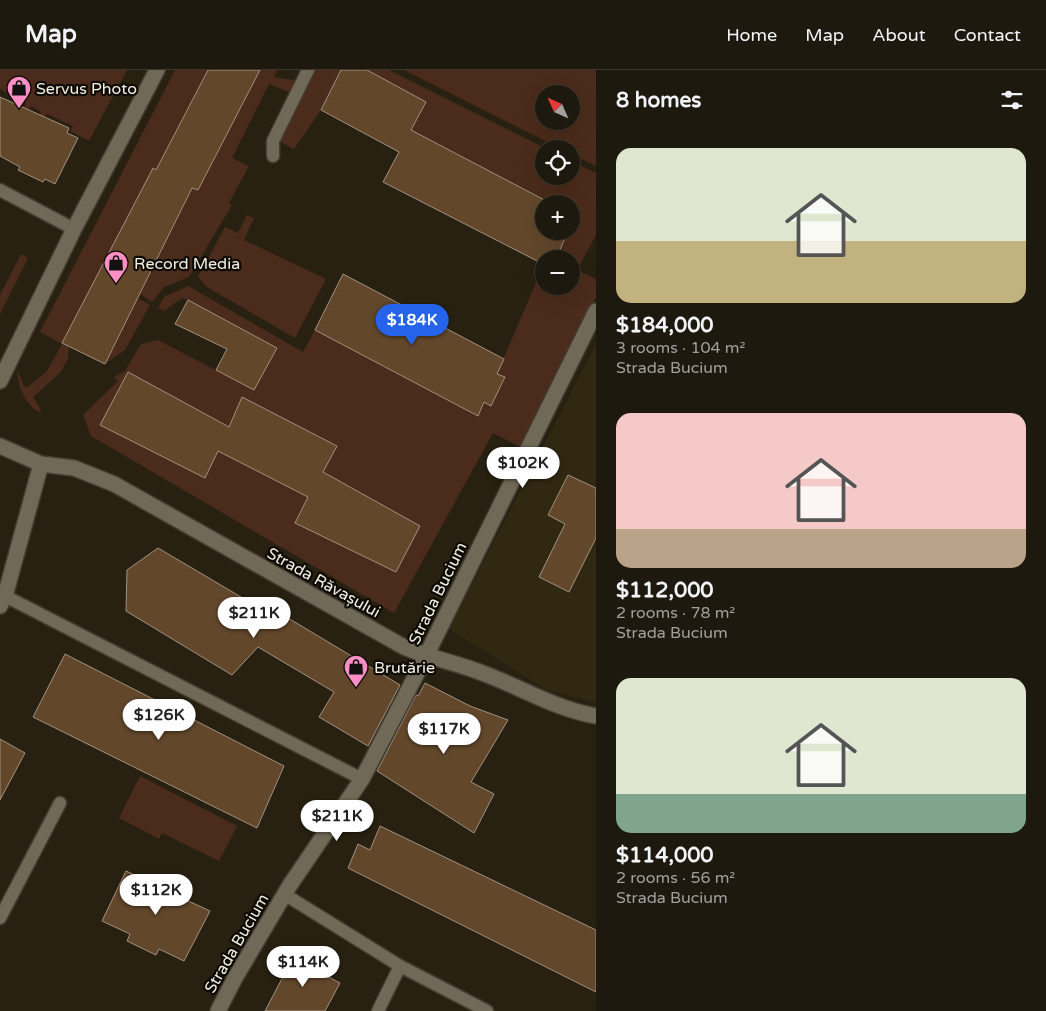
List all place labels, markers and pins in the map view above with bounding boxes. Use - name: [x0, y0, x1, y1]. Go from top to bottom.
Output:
- shop icon: Servus Photo: [6, 75, 32, 109]
- place label: Servus Photo: [36, 79, 137, 99]
- shop icon: Record Media: [103, 250, 129, 284]
- place label: Record Media: [134, 254, 240, 274]
- pin: $184K: [377, 304, 447, 346]
- pin: $102K: [488, 446, 558, 489]
- pin: $211K: [219, 596, 289, 639]
- shop icon: Brutărie: [343, 654, 369, 688]
- place label: Brutărie: [374, 658, 435, 678]
- pin: $126K: [124, 698, 194, 741]
- pin: $117K: [409, 712, 479, 755]
- pin: $211K: [302, 800, 372, 842]
- pin: $112K: [121, 874, 191, 916]
- pin: $114K: [268, 946, 338, 988]

